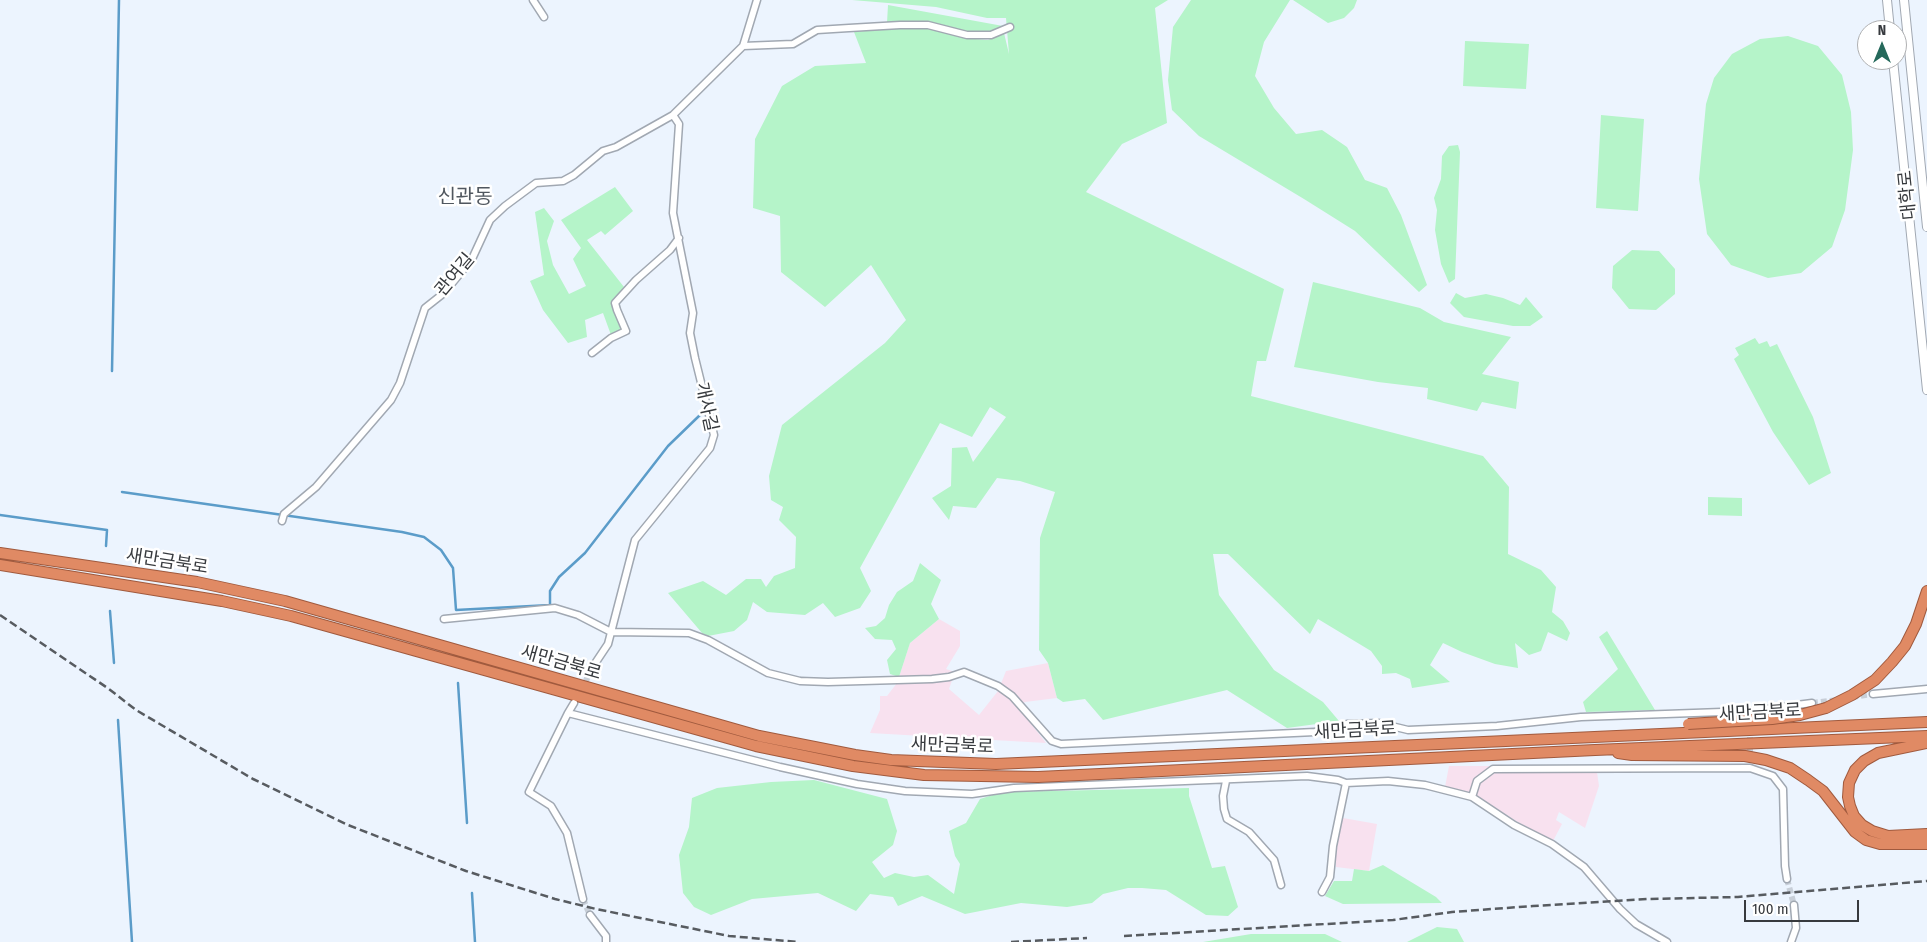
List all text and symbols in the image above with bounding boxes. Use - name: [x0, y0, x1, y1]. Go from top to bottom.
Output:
- north arrow: [1857, 20, 1907, 70]
- text: N: [1878, 22, 1886, 39]
- street label: 대학로: [1895, 169, 1921, 221]
- district label: 신관동: [437, 185, 493, 209]
- street label: 관여길: [431, 249, 479, 301]
- street label: 개사길: [690, 380, 722, 434]
- street label: 새만금북로: [124, 545, 210, 579]
- street label: 새만금북로: [518, 641, 604, 685]
- street label: 새만금북로: [1718, 700, 1802, 726]
- street label: 새만금북로: [1313, 718, 1397, 744]
- street label: 새만금북로: [910, 734, 994, 758]
- scale bar: [1747, 890, 1862, 922]
- text: 100 m: [1752, 900, 1789, 918]

